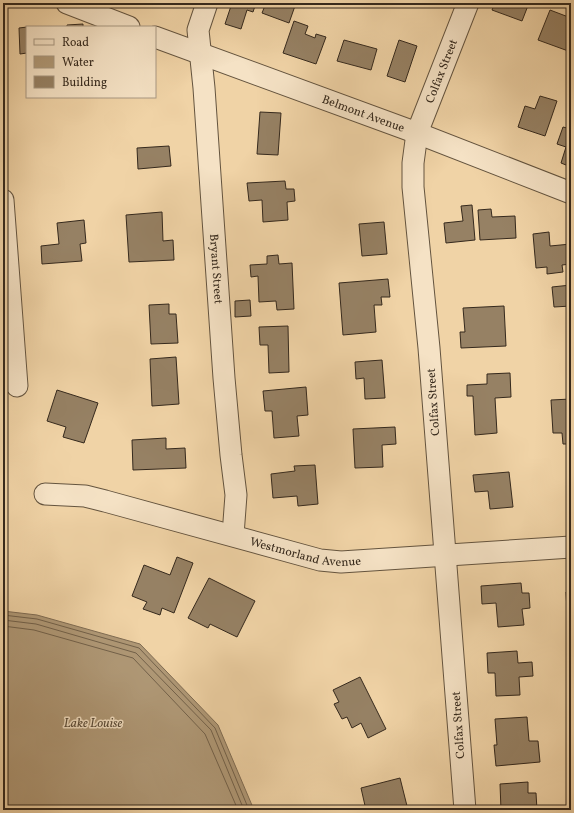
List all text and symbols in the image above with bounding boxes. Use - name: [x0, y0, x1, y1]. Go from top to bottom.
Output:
- legend: [26, 26, 156, 98]
- text: Road: [62, 35, 89, 51]
- street label: Colfax Street: [422, 37, 462, 106]
- text: Water: [62, 55, 94, 71]
- text: Building: [62, 75, 107, 91]
- street label: Belmont Avenue: [320, 92, 407, 137]
- street label: Bryant Street: [205, 233, 226, 304]
- street label: Colfax Street: [424, 368, 444, 436]
- street label: Westmorland Avenue: [248, 534, 362, 571]
- street label: Colfax Street: [449, 691, 469, 759]
- water label: Lake Louise: [64, 715, 123, 733]

